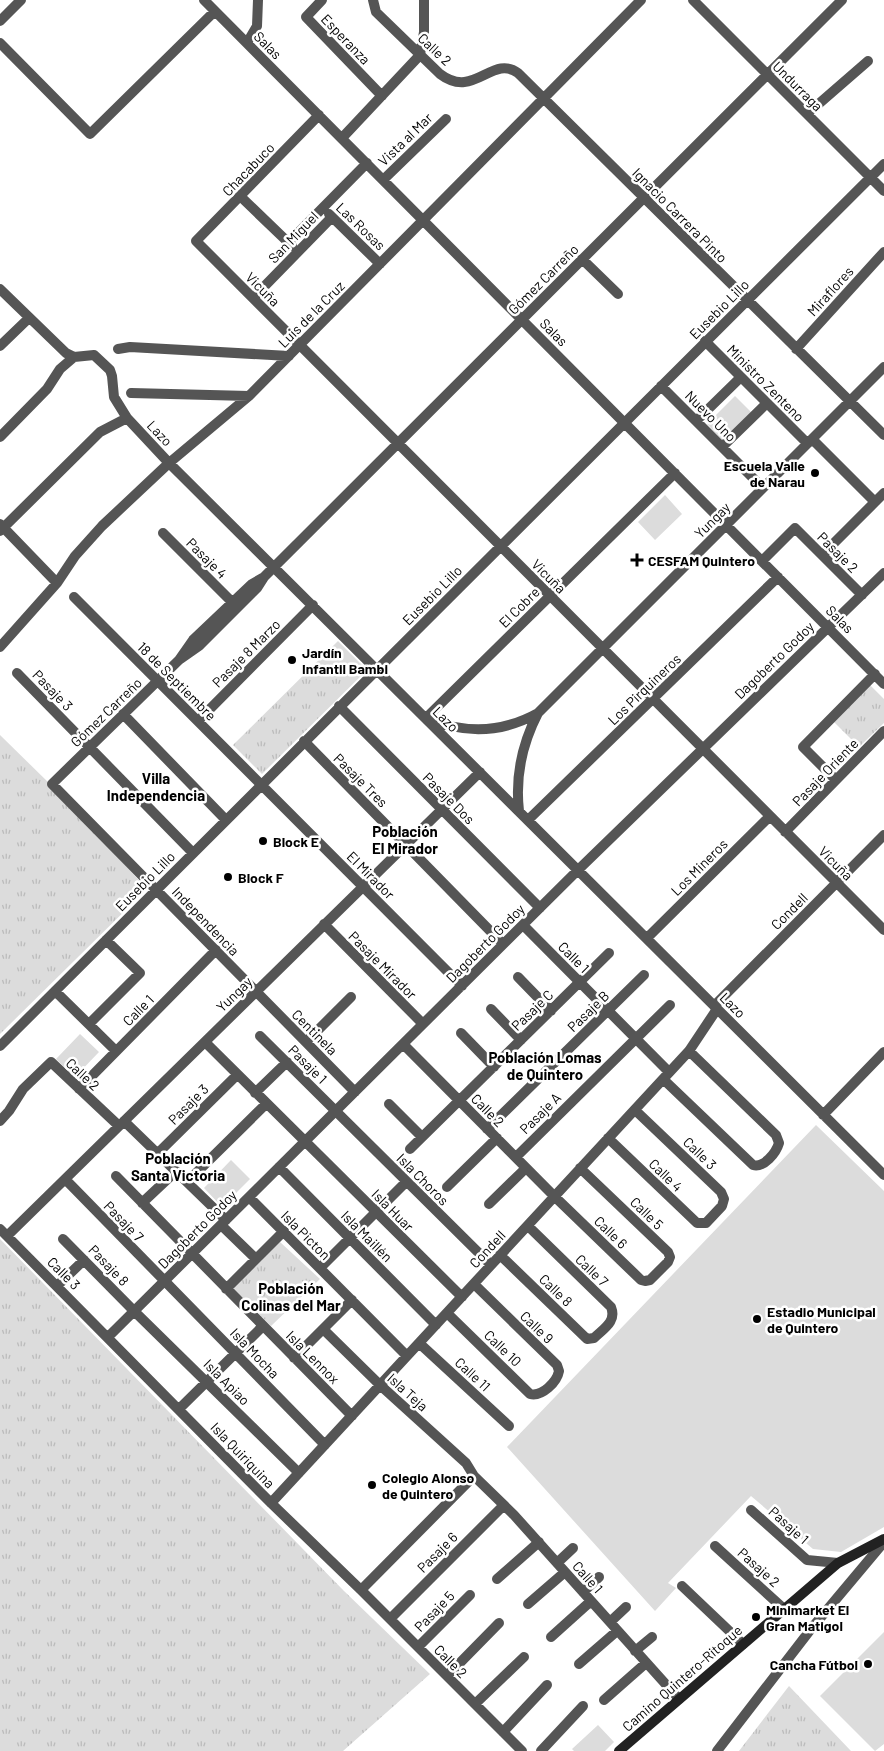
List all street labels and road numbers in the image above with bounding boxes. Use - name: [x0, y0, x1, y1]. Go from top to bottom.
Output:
- street label: Esperanza: [318, 10, 374, 68]
- street label: Salas: [251, 28, 286, 63]
- street label: Calle 2: [415, 29, 455, 69]
- street label: Undurraga: [769, 57, 827, 115]
- street label: Vista al Mar: [374, 109, 436, 169]
- street label: Chacabuco: [218, 139, 278, 199]
- street label: Ignacio Carrera Pinto: [629, 164, 731, 266]
- street label: Las Rosas: [333, 199, 389, 254]
- street label: San Miguel: [264, 208, 322, 266]
- street label: Gómez Carreño: [504, 240, 582, 318]
- street label: Miraflores: [803, 263, 857, 319]
- street label: Vicuña: [242, 268, 284, 310]
- street label: Eusebio Lillo: [686, 276, 752, 342]
- street label: Luis de la Cruz: [274, 277, 348, 351]
- street label: Salas: [537, 315, 572, 350]
- street label: Ministro Zenteno: [724, 341, 808, 425]
- street label: Nuevo Uno: [682, 387, 740, 445]
- street label: Lazo: [144, 417, 176, 449]
- street label: Yungay: [691, 498, 734, 541]
- street label: Pasaje 2: [814, 528, 862, 576]
- street label: Pasaje 4: [183, 534, 231, 582]
- street label: Vicuña: [528, 555, 570, 597]
- street label: Eusebio Lillo: [399, 562, 465, 628]
- street label: El Cobre: [495, 583, 543, 631]
- street label: Salas: [823, 602, 858, 637]
- street label: Pasaje 8 Marzo: [208, 615, 284, 691]
- street label: Dagoberto Godoy: [731, 617, 818, 702]
- street label: 18 de Septiembre: [134, 638, 220, 724]
- street label: Los Pirquineros: [604, 650, 684, 728]
- street label: Pasaje 3: [29, 666, 77, 714]
- street label: Gómez Carreño: [67, 674, 145, 750]
- street label: Lazo: [430, 703, 462, 735]
- street label: Pasaje Oriente: [788, 735, 862, 809]
- street label: Pasaje Tres: [330, 749, 392, 811]
- street label: Pasaje Dos: [420, 769, 479, 828]
- street label: Los Mineros: [667, 835, 731, 899]
- street label: Vicuña: [815, 842, 857, 884]
- street label: Eusebio Lillo: [112, 848, 178, 914]
- street label: El Mirador: [344, 848, 398, 902]
- street label: Independencia: [169, 883, 243, 959]
- street label: Condell: [767, 889, 811, 933]
- street label: Dagoberto Godoy: [442, 900, 528, 986]
- street label: Pasaje Mirador: [345, 927, 421, 1003]
- street label: Calle 1: [555, 938, 593, 976]
- street label: Yungay: [212, 972, 256, 1015]
- street label: Pasaje C: [508, 986, 556, 1034]
- street label: Pasaje B: [563, 987, 613, 1035]
- street label: Lazo: [717, 989, 749, 1021]
- street label: Calle 1: [119, 991, 157, 1029]
- street label: Centinela: [289, 1006, 341, 1058]
- street label: Pasaje 1: [285, 1041, 331, 1087]
- street label: Calle 2: [63, 1054, 103, 1094]
- street label: Pasaje 3: [164, 1080, 212, 1128]
- street label: Pasaje A: [516, 1088, 565, 1137]
- street label: Calle 2: [468, 1090, 508, 1130]
- street label: Calle 3: [680, 1133, 720, 1173]
- street label: Isla Choros: [393, 1149, 453, 1209]
- street label: Calle 4: [646, 1155, 686, 1195]
- street label: Isla Huar: [368, 1185, 418, 1235]
- street label: Dagoberto Godoy: [154, 1186, 240, 1272]
- street label: Calle 5: [627, 1193, 667, 1233]
- street label: Pasaje 7: [101, 1197, 148, 1245]
- street label: Isla Picton: [278, 1207, 334, 1263]
- street label: Isla Maillén: [338, 1207, 396, 1265]
- street label: Calle 6: [591, 1212, 631, 1252]
- street label: Condell: [465, 1227, 509, 1271]
- street label: Pasaje 8: [85, 1241, 133, 1289]
- street label: Calle 7: [572, 1250, 612, 1290]
- street label: Calle 3: [44, 1253, 84, 1293]
- street label: Calle 8: [536, 1270, 576, 1310]
- street label: Calle 9: [517, 1307, 557, 1347]
- street label: Isla Mocha: [227, 1324, 283, 1382]
- street label: Calle 10: [481, 1326, 525, 1370]
- street label: Isla Lennox: [283, 1327, 343, 1387]
- street label: Calle 11: [452, 1353, 494, 1395]
- street label: Isla Apiao: [200, 1355, 254, 1409]
- street label: Isla Teja: [384, 1369, 432, 1415]
- street label: Isla Quiriquina: [207, 1419, 279, 1491]
- street label: Pasaje 1: [766, 1503, 812, 1547]
- street label: Pasaje 6: [413, 1528, 461, 1576]
- street label: Pasaje 2: [735, 1544, 783, 1590]
- street label: Calle 1: [569, 1558, 607, 1596]
- street label: Pasaje 5: [410, 1587, 458, 1635]
- street label: Camino Quintero-Ritoque: [619, 1621, 745, 1735]
- street label: Calle 2: [431, 1641, 471, 1681]

